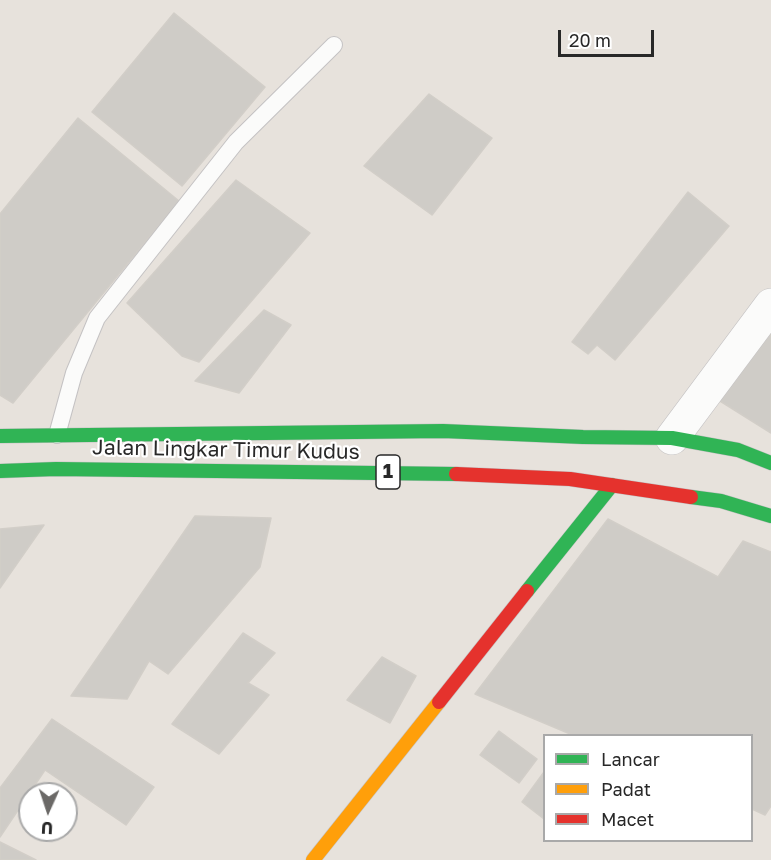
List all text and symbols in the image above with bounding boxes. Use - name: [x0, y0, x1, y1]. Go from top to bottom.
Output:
- scale bar: [561, 18, 657, 56]
- text: 20 m: [569, 29, 611, 51]
- street label: Jalan Lingkar Timur Kudus: [92, 435, 360, 465]
- road number: 1: [376, 455, 400, 489]
- legend: [543, 734, 753, 842]
- text: Lancar: [601, 748, 660, 770]
- text: Padat: [601, 778, 651, 800]
- north arrow: [18, 782, 78, 842]
- text: Macet: [601, 808, 654, 830]
- text: U: [41, 818, 54, 838]

